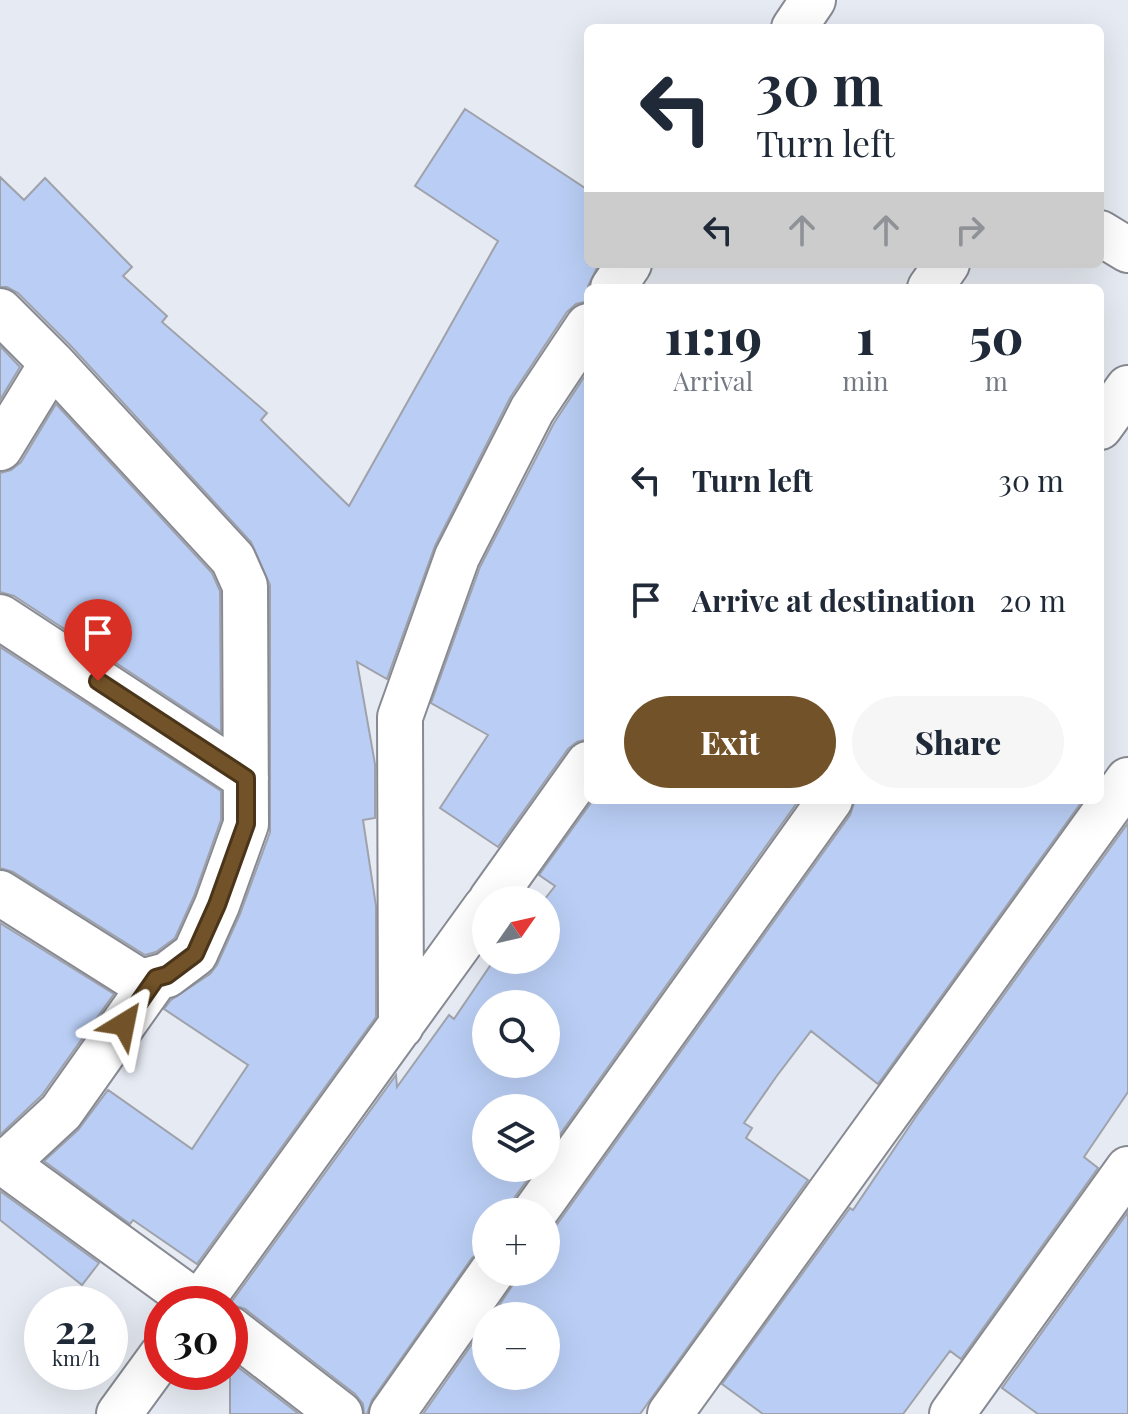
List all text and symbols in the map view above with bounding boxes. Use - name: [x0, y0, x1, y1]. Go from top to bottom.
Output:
- text: 30 m: [756, 46, 883, 121]
- icon: left: [624, 56, 728, 160]
- text: Turn left: [756, 118, 895, 166]
- icon: left: [696, 208, 740, 252]
- icon: ahead: [780, 208, 824, 252]
- icon: ahead: [864, 208, 908, 252]
- icon: right: [948, 208, 992, 252]
- text: 11:19: [664, 303, 762, 367]
- text: 1: [856, 303, 875, 367]
- text: 50: [969, 303, 1023, 367]
- text: Arrival: [673, 363, 753, 398]
- text: min: [842, 363, 889, 398]
- text: m: [985, 363, 1008, 398]
- icon: left: [624, 458, 668, 502]
- text: Turn left: [692, 460, 813, 500]
- text: 30 m: [998, 460, 1064, 500]
- icon: arrive: [624, 578, 668, 622]
- text: Arrive at destination: [692, 580, 975, 620]
- text: 20 m: [999, 580, 1066, 620]
- pin: [64, 599, 132, 681]
- icon: arrive: [76, 611, 120, 655]
- button: Exit: [624, 696, 836, 788]
- button: Share: [852, 696, 1064, 788]
- north arrow: [472, 886, 560, 974]
- map controls: [472, 886, 560, 1390]
- position arrow: [82, 982, 166, 1066]
- button: search: [472, 990, 560, 1078]
- button: layers: [472, 1094, 560, 1182]
- button: +: [472, 1198, 560, 1286]
- speed limit sign: 30: [144, 1286, 248, 1390]
- text: 22: [55, 1301, 97, 1354]
- button: −: [472, 1302, 560, 1390]
- text: km/h: [52, 1344, 100, 1371]

